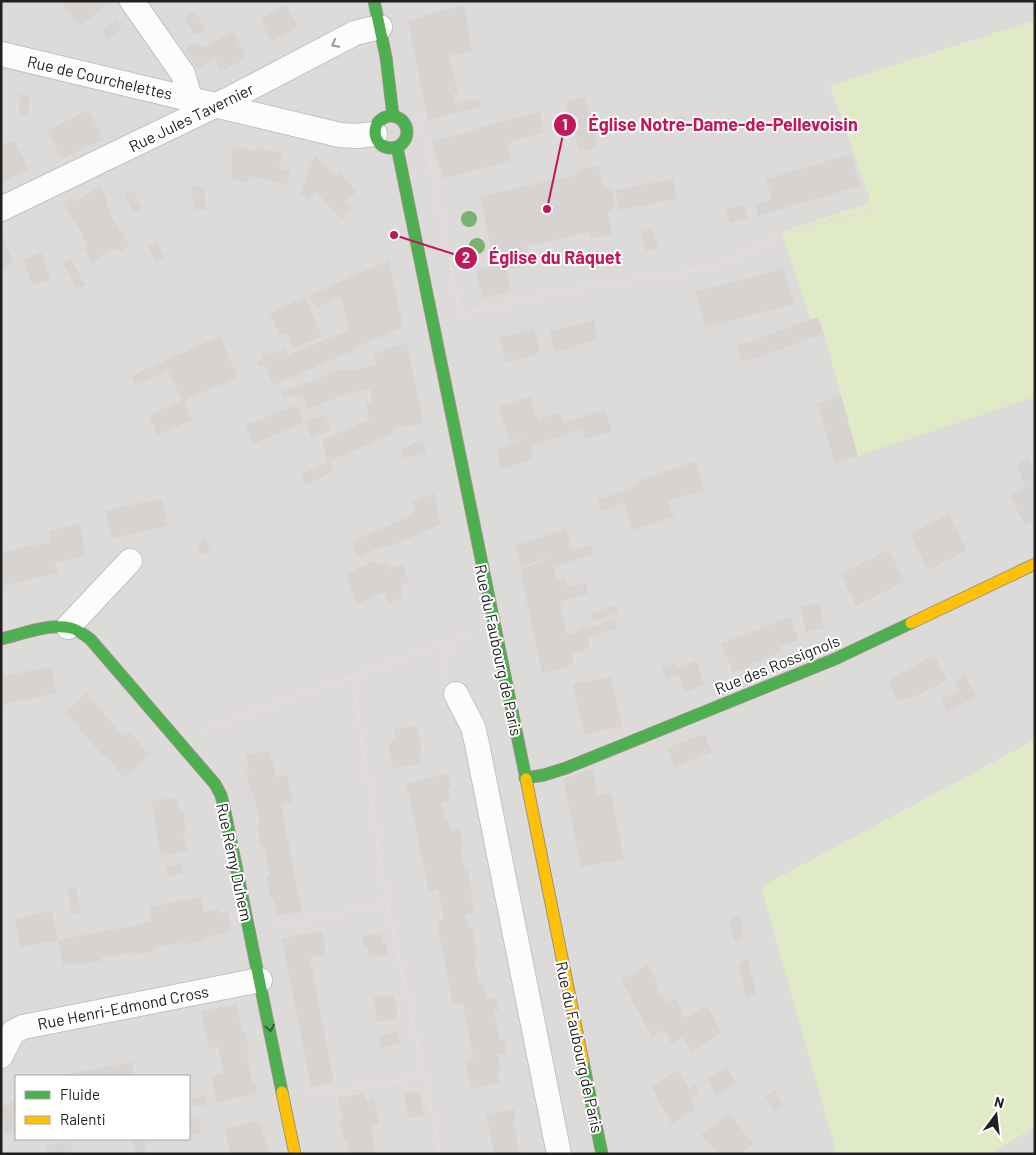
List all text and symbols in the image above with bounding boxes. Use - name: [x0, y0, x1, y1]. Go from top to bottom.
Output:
- one-way arrow: [331, 38, 340, 48]
- street label: Rue de Courchelettes: [26, 51, 174, 103]
- street label: Rue Jules Tavernier: [125, 78, 257, 155]
- callout: Église Notre-Dame-de-Pellevoisin: [553, 108, 867, 141]
- text: Église Notre-Dame-de-Pellevoisin: [588, 113, 858, 135]
- text: 1: [562, 115, 568, 133]
- callout: Église du Râquet: [454, 241, 631, 274]
- text: Église du Râquet: [489, 246, 621, 268]
- text: 2: [462, 248, 470, 266]
- street label: Rue du Faubourg de Paris: [472, 562, 526, 738]
- street label: Rue des Rossignols: [712, 630, 842, 698]
- street label: Rue Rémy Duhem: [213, 801, 257, 923]
- street label: Rue du Faubourg de Paris: [553, 959, 607, 1135]
- street label: Rue Henri-Edmond Cross: [36, 981, 210, 1033]
- one-way arrow: [264, 1023, 275, 1032]
- legend: [15, 1075, 190, 1140]
- text: Fluide: [60, 1085, 100, 1103]
- north arrow: [971, 1090, 1021, 1140]
- text: N: [993, 1093, 1006, 1111]
- text: Ralenti: [60, 1110, 106, 1128]

